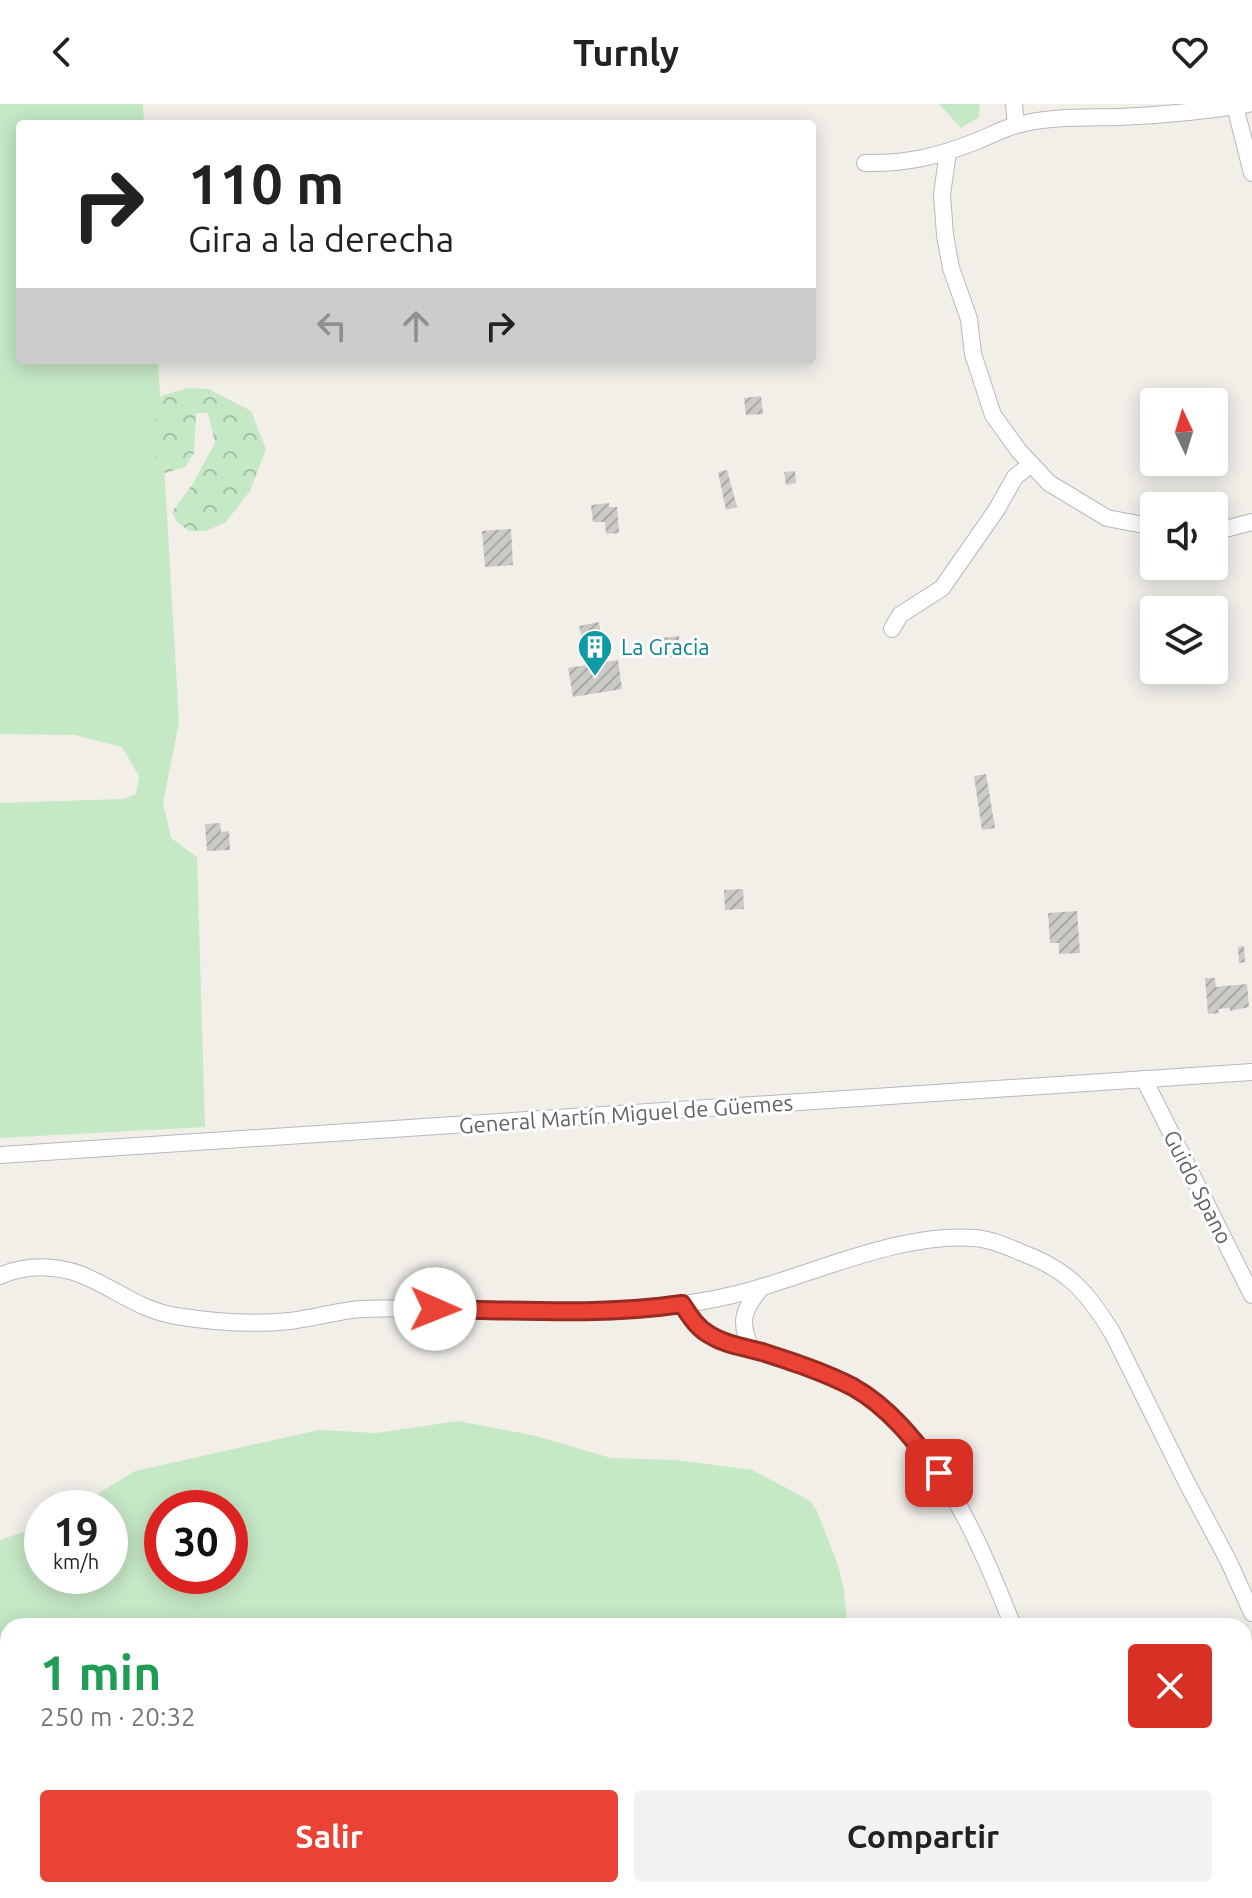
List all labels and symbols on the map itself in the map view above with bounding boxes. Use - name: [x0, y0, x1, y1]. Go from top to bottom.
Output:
- north arrow: [1140, 388, 1228, 476]
- building icon: La Gracia: [576, 628, 614, 678]
- place label: La Gracia: [621, 634, 710, 659]
- street label: General Martín Miguel de Güemes: [458, 1089, 794, 1138]
- street label: Guido Spano: [1159, 1126, 1238, 1248]
- position arrow: [393, 1267, 477, 1351]
- pin: [905, 1439, 973, 1507]
- speed limit sign: 30: [144, 1490, 248, 1594]

